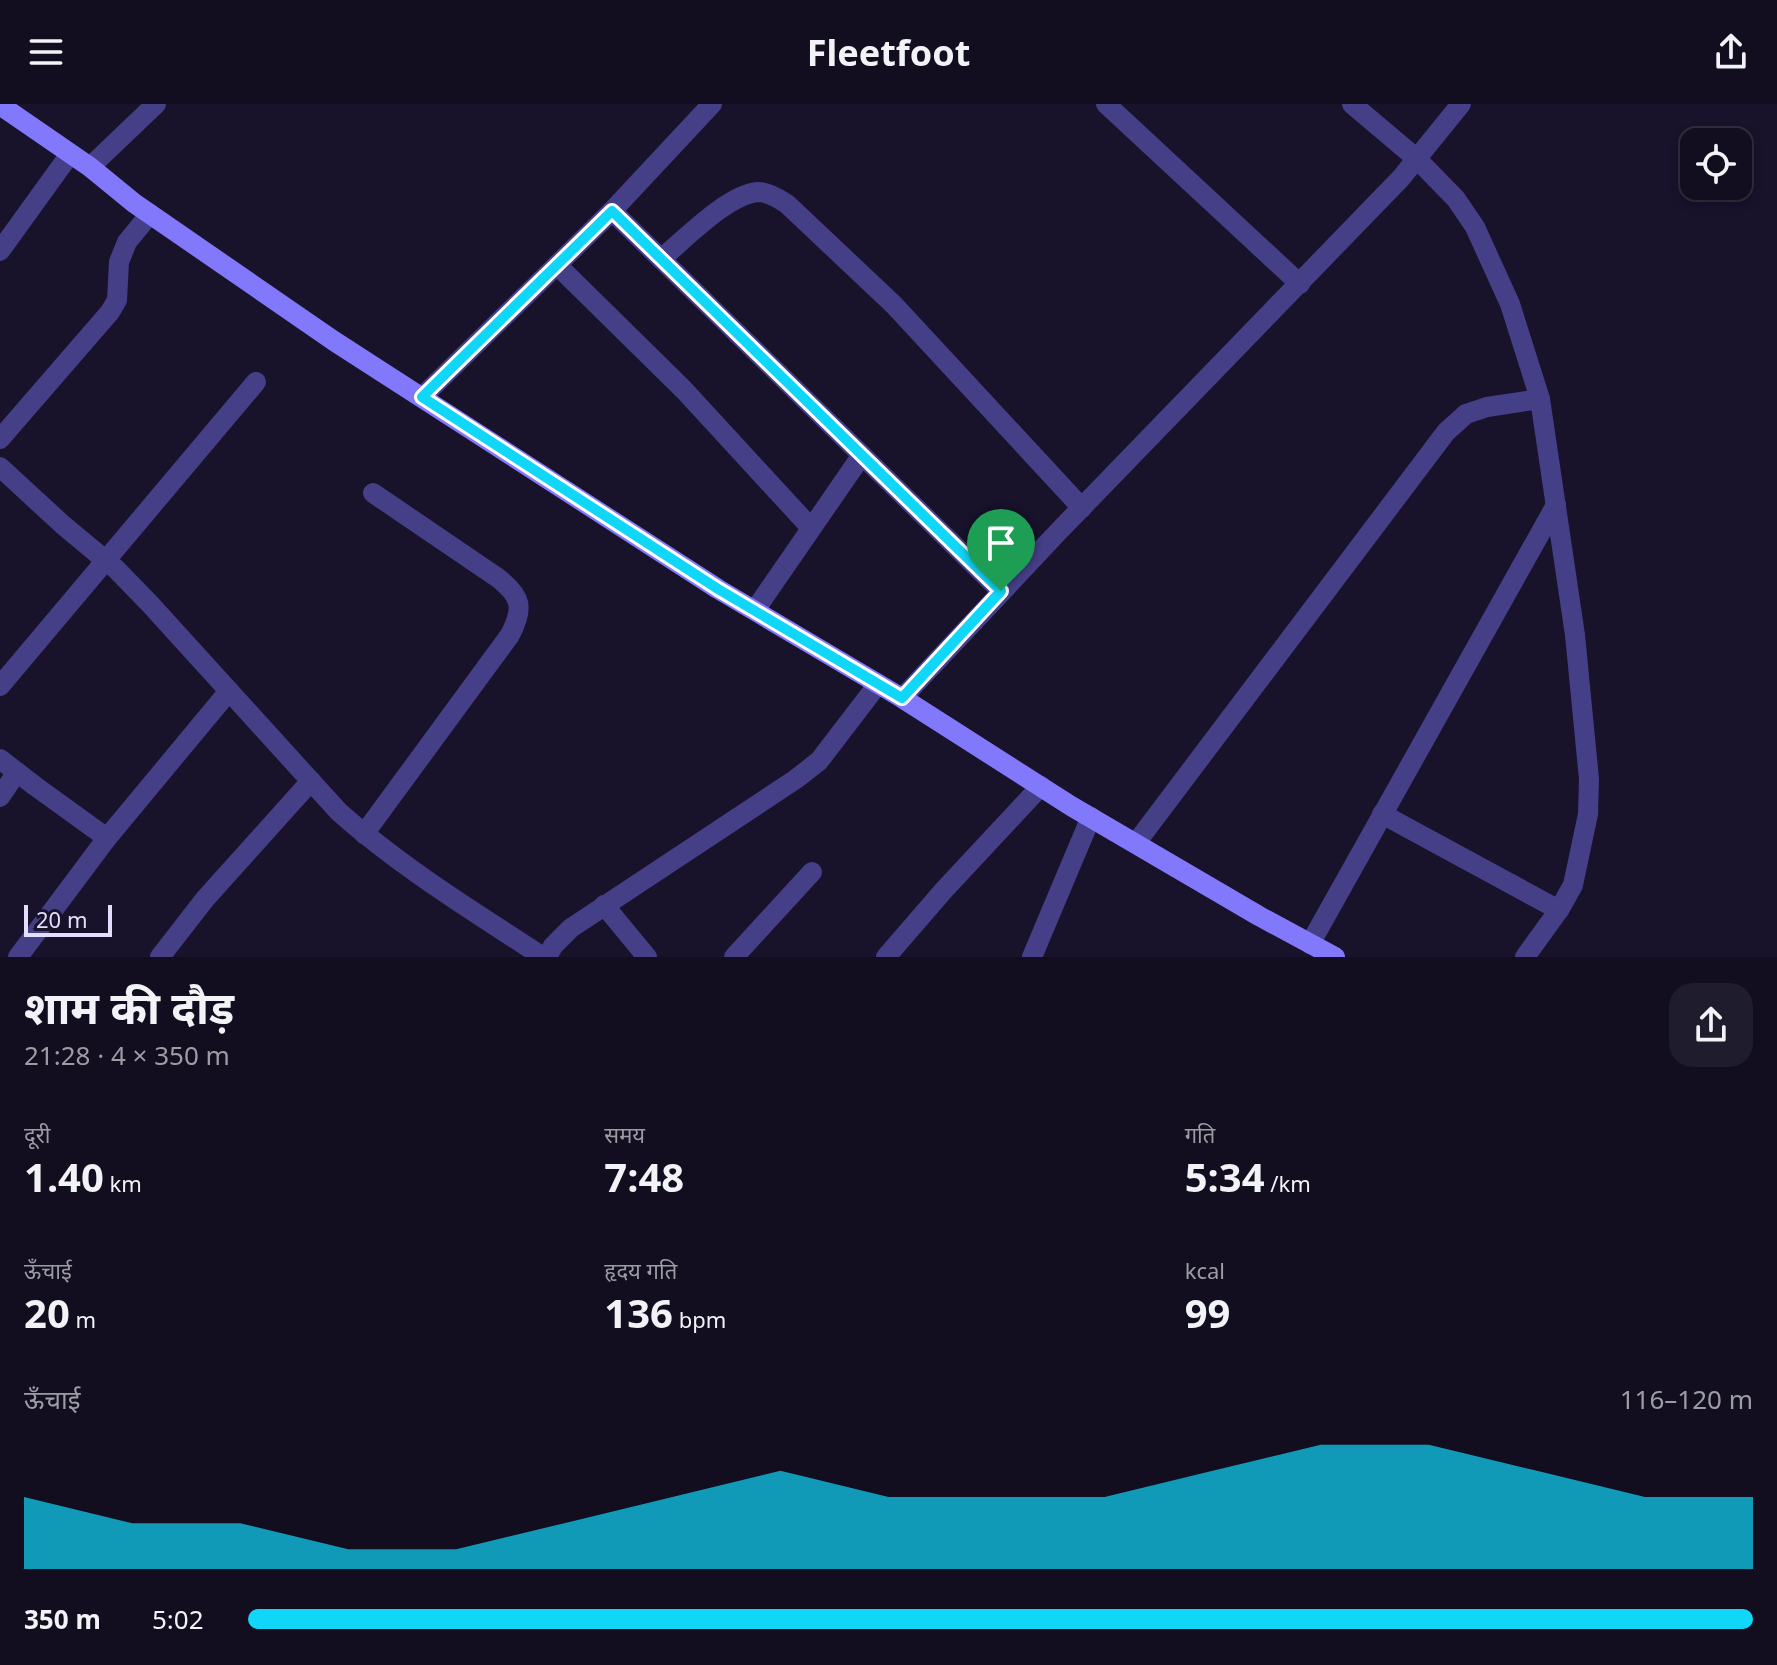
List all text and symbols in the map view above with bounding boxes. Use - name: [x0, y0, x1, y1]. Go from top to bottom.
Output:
- text: Fleetfoot: [807, 28, 970, 77]
- icon: menu: [24, 30, 68, 74]
- icon: share: [1709, 30, 1753, 74]
- map controls: [1680, 128, 1752, 200]
- button: locate: [1680, 128, 1752, 200]
- pin: [967, 509, 1035, 591]
- icon: arrive: [979, 521, 1023, 565]
- scale bar: [24, 901, 112, 937]
- text: 20 m: [36, 904, 87, 934]
- text: शाम की दौड़: [24, 977, 234, 1037]
- button: share: [1669, 983, 1753, 1067]
- text: 21:28 · 4 × 350 m: [24, 1037, 230, 1073]
- text: दूरी: [24, 1119, 50, 1149]
- text: समय: [604, 1119, 645, 1149]
- text: गति: [1185, 1119, 1215, 1149]
- text: 1.40: [24, 1149, 104, 1204]
- text: 7:48: [604, 1149, 684, 1204]
- text: 5:34: [1185, 1149, 1265, 1204]
- text: km: [104, 1168, 142, 1198]
- text: /km: [1265, 1168, 1311, 1198]
- text: ऊँचाई: [24, 1255, 72, 1285]
- text: हृदय गति: [604, 1255, 677, 1285]
- text: kcal: [1185, 1255, 1225, 1285]
- text: 20: [24, 1285, 70, 1340]
- text: 136: [604, 1285, 673, 1340]
- text: 99: [1185, 1285, 1230, 1340]
- text: m: [70, 1304, 96, 1334]
- text: bpm: [673, 1304, 726, 1334]
- text: ऊँचाई: [24, 1381, 80, 1417]
- text: 116–120 m: [1620, 1381, 1753, 1417]
- text: 350 m: [24, 1601, 101, 1637]
- text: 5:02: [152, 1601, 204, 1637]

